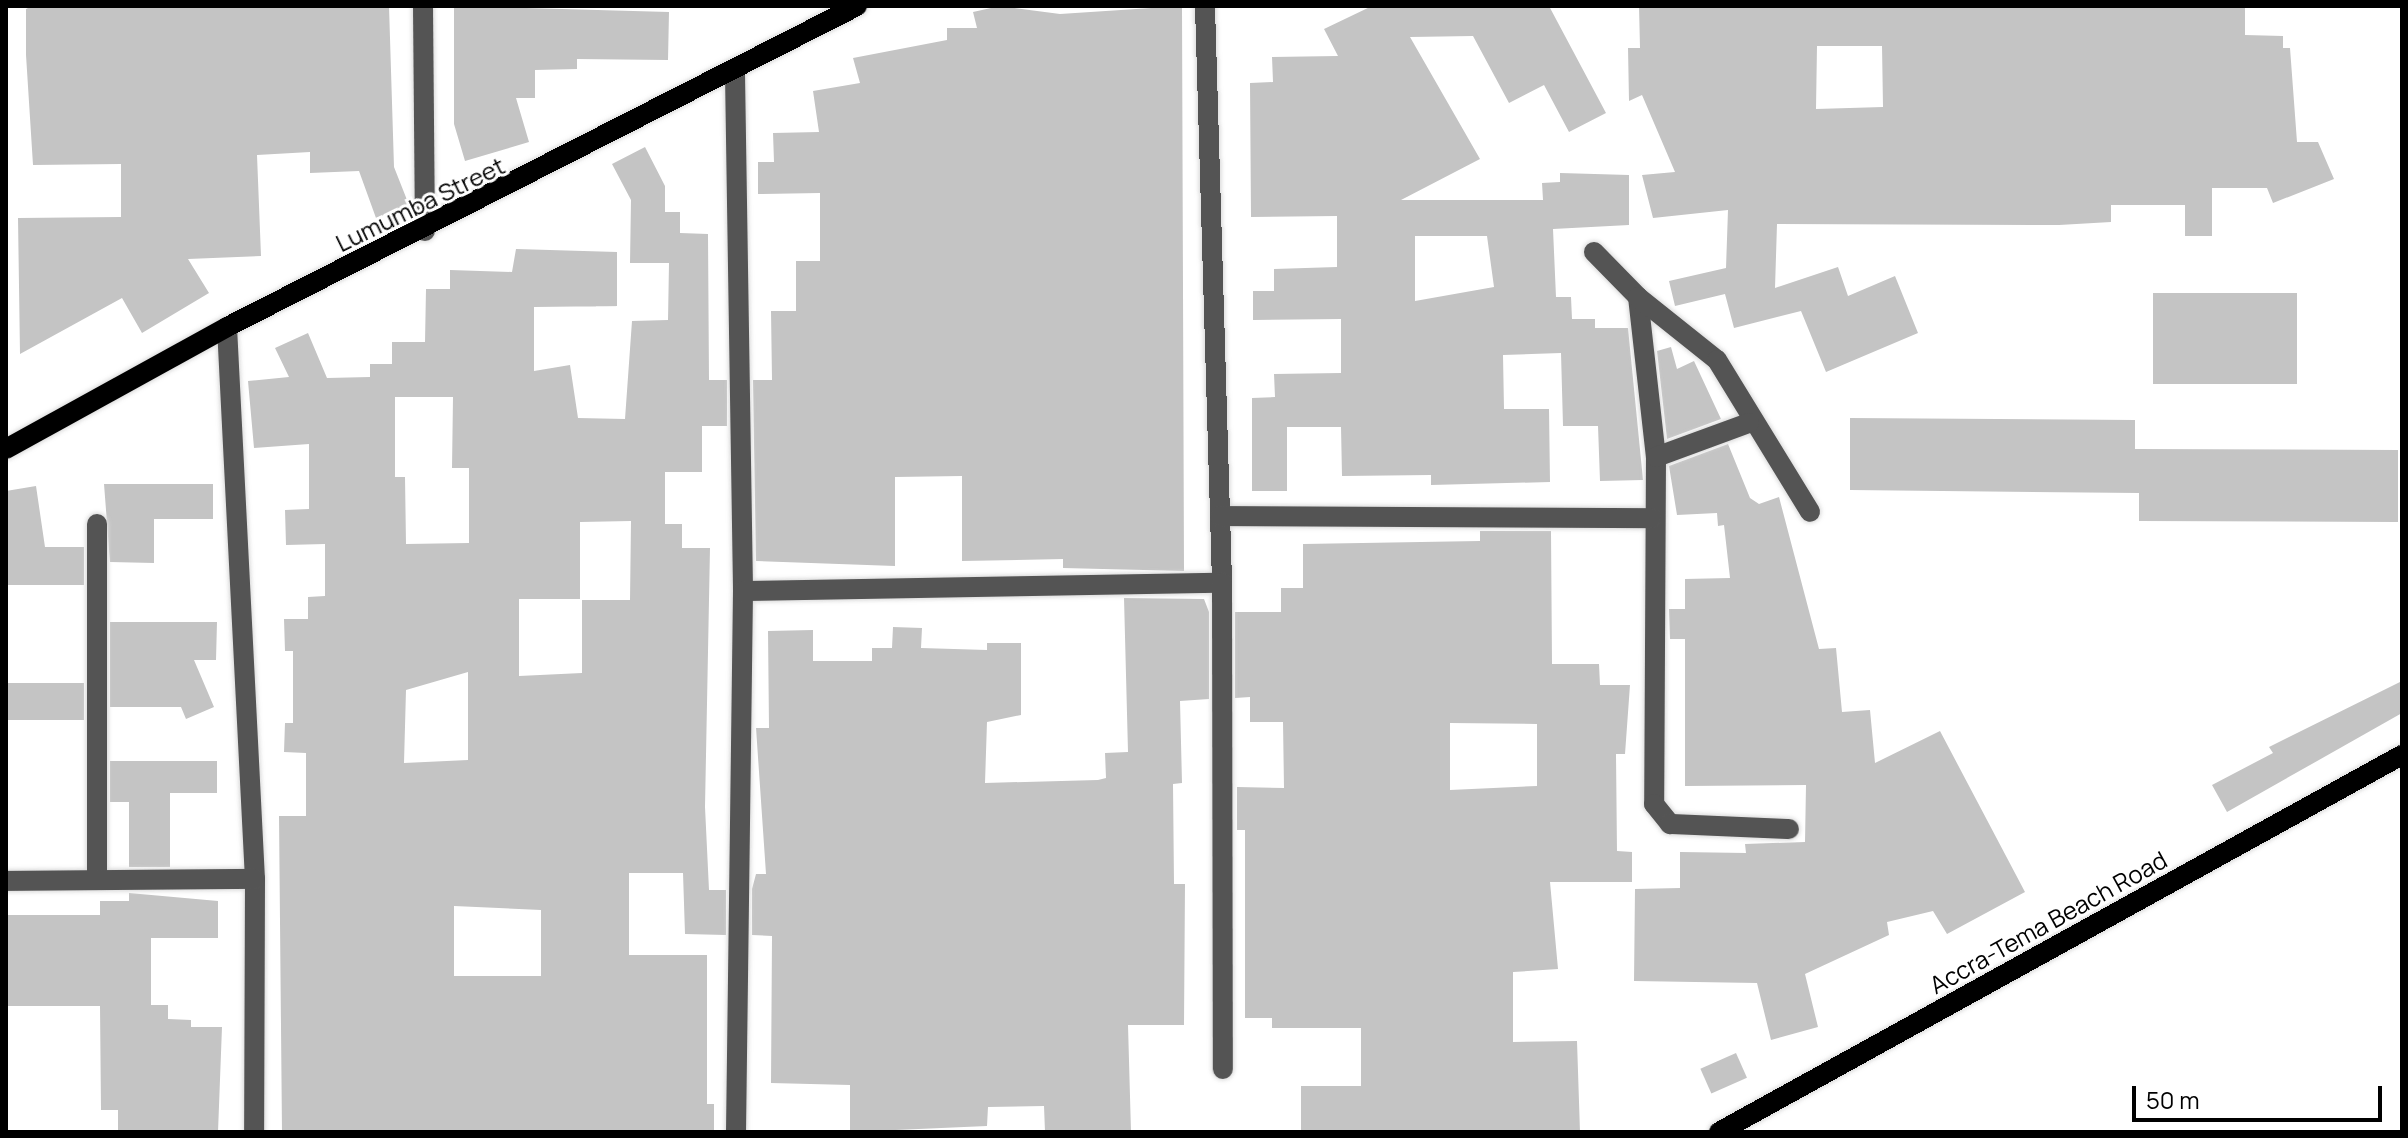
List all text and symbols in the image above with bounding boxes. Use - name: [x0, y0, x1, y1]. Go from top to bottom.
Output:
- street label: Lumumba Street: [331, 151, 509, 257]
- street label: Accra-Tema Beach Road: [1924, 845, 2172, 999]
- scale bar: [2136, 1070, 2386, 1120]
- text: 50 m: [2146, 1083, 2200, 1116]

